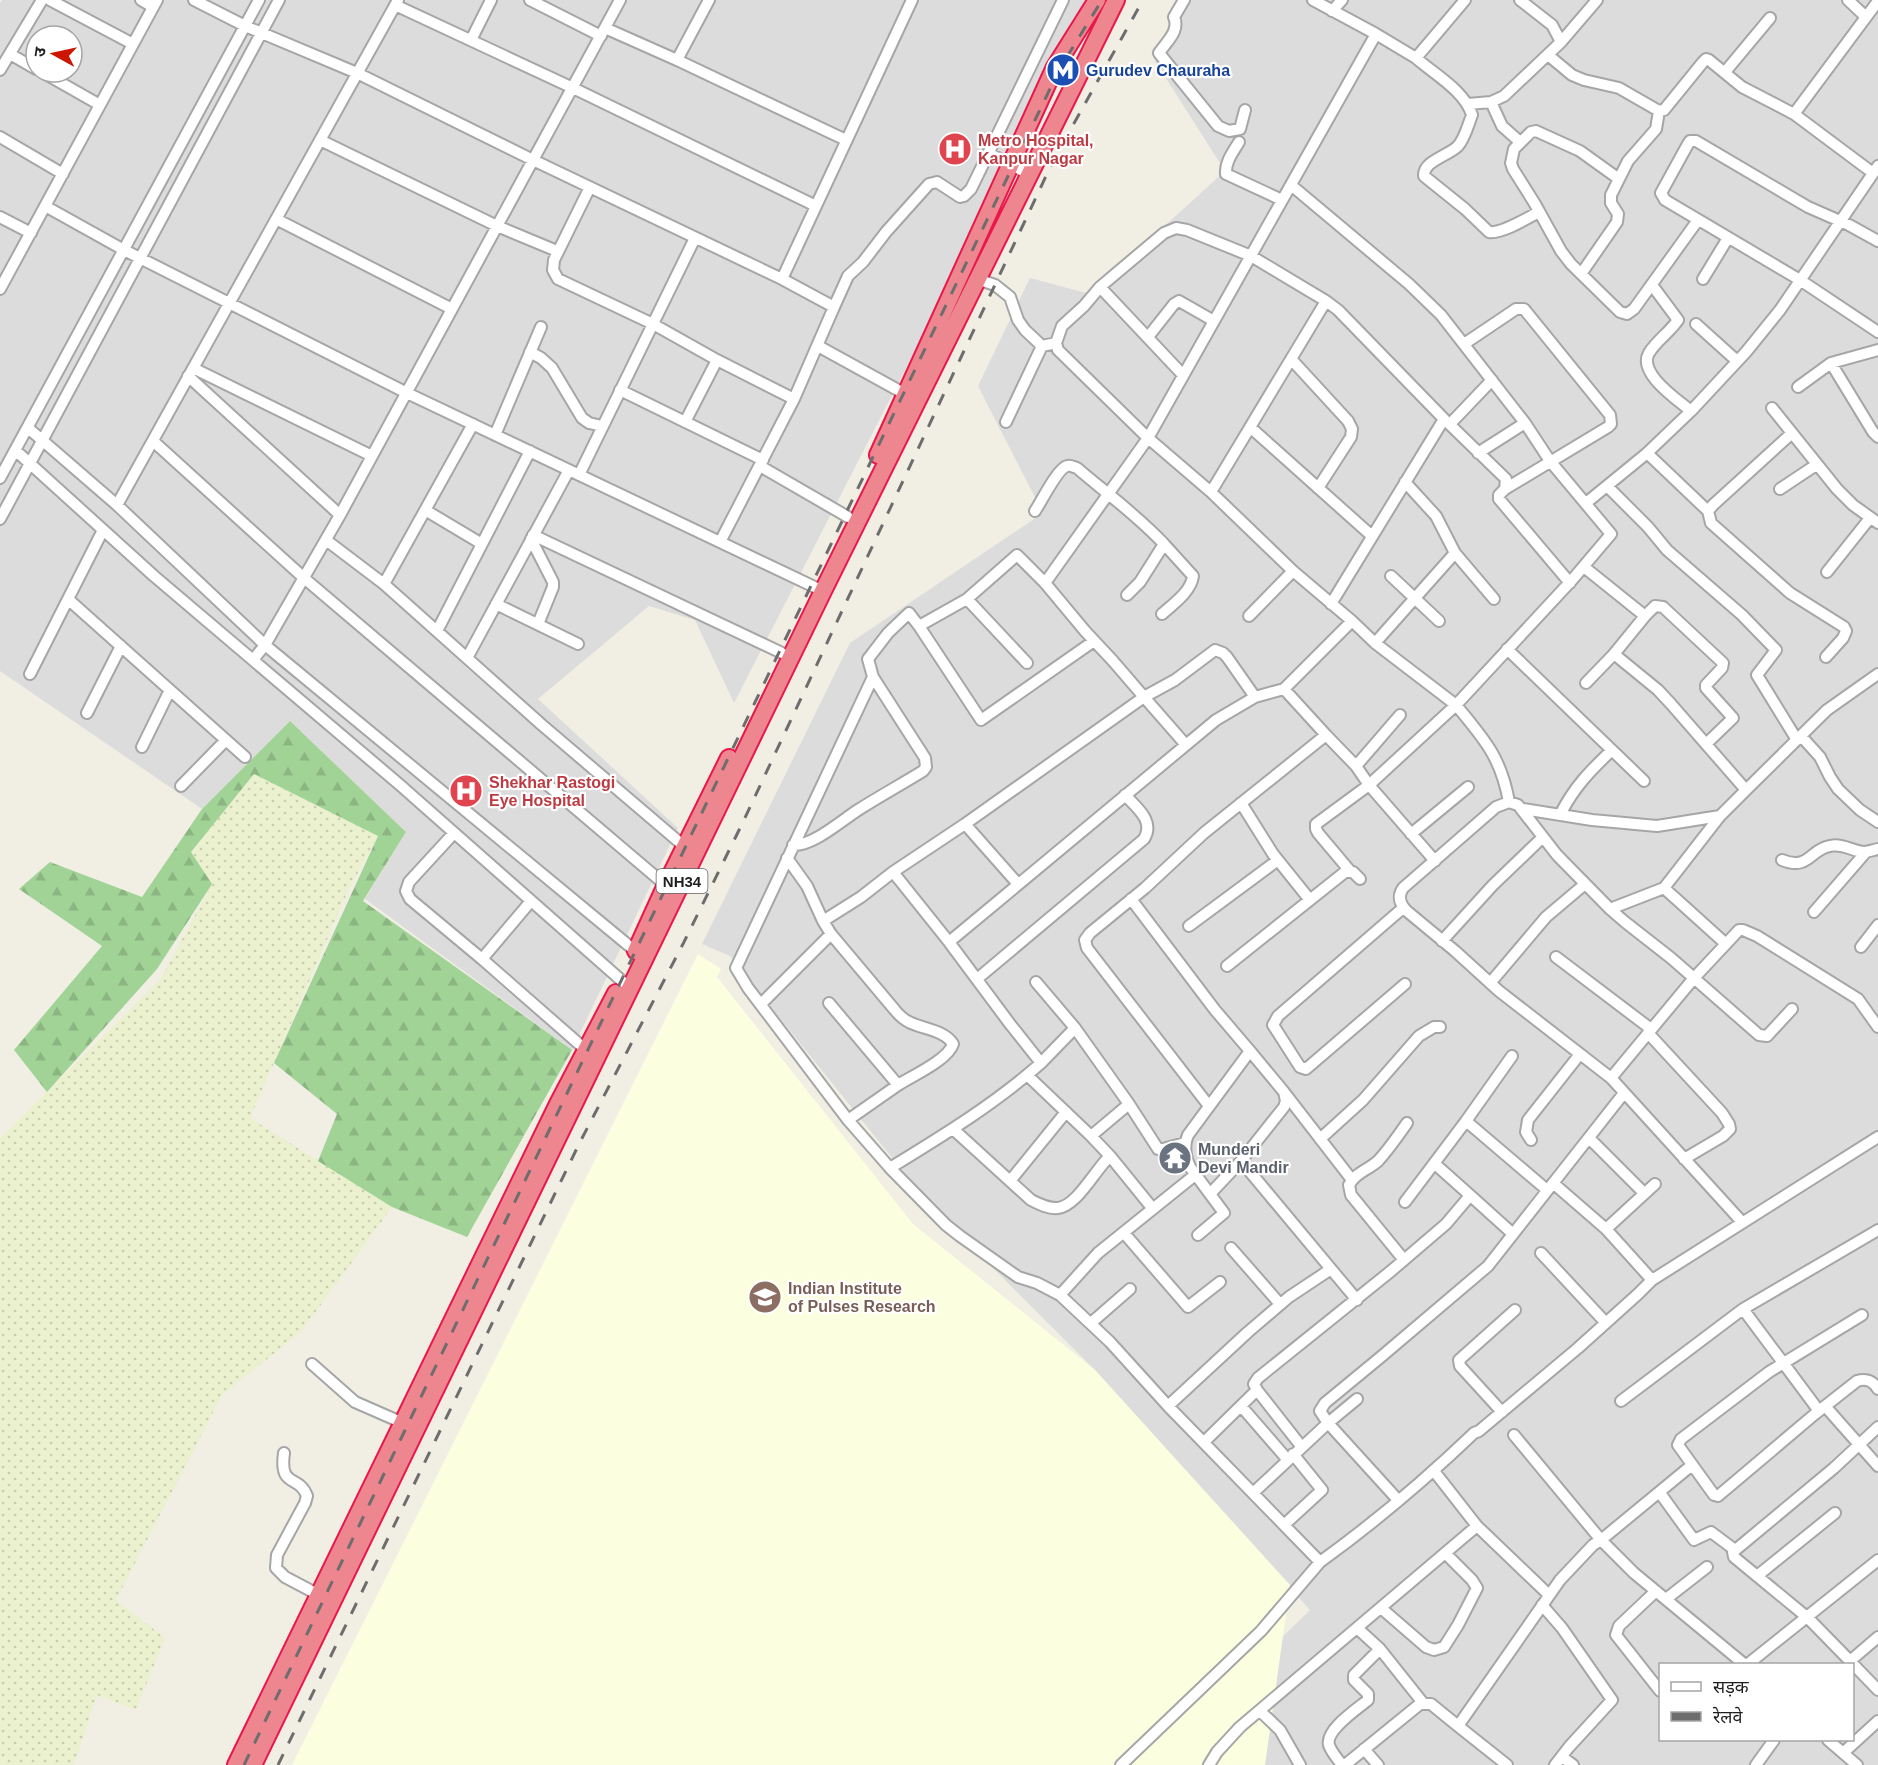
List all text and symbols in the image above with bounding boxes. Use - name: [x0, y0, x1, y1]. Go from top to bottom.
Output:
- north arrow: [24, 24, 84, 84]
- text: उ: [31, 46, 49, 58]
- metro station icon: Gurudev Chauraha: [1045, 52, 1081, 88]
- place label: Gurudev Chauraha: [1086, 62, 1230, 79]
- hospital icon: Metro Hospital, Kanpur Nagar: [937, 131, 973, 167]
- place label: Metro Hospital, Kanpur Nagar: [978, 132, 1094, 167]
- hospital icon: Shekhar Rastogi Eye Hospital: [448, 773, 484, 809]
- place label: Shekhar Rastogi Eye Hospital: [489, 774, 615, 809]
- road number: NH34: [656, 869, 708, 893]
- temple icon: Munderi Devi Mandir: [1157, 1140, 1193, 1176]
- place label: Munderi Devi Mandir: [1198, 1141, 1289, 1176]
- school or university icon: Indian Institute of Pulses Research: [747, 1279, 783, 1315]
- place label: Indian Institute of Pulses Research: [788, 1280, 936, 1315]
- legend: [1659, 1663, 1854, 1741]
- text: सड़क: [1713, 1677, 1750, 1697]
- text: रेलवे: [1712, 1706, 1744, 1727]

